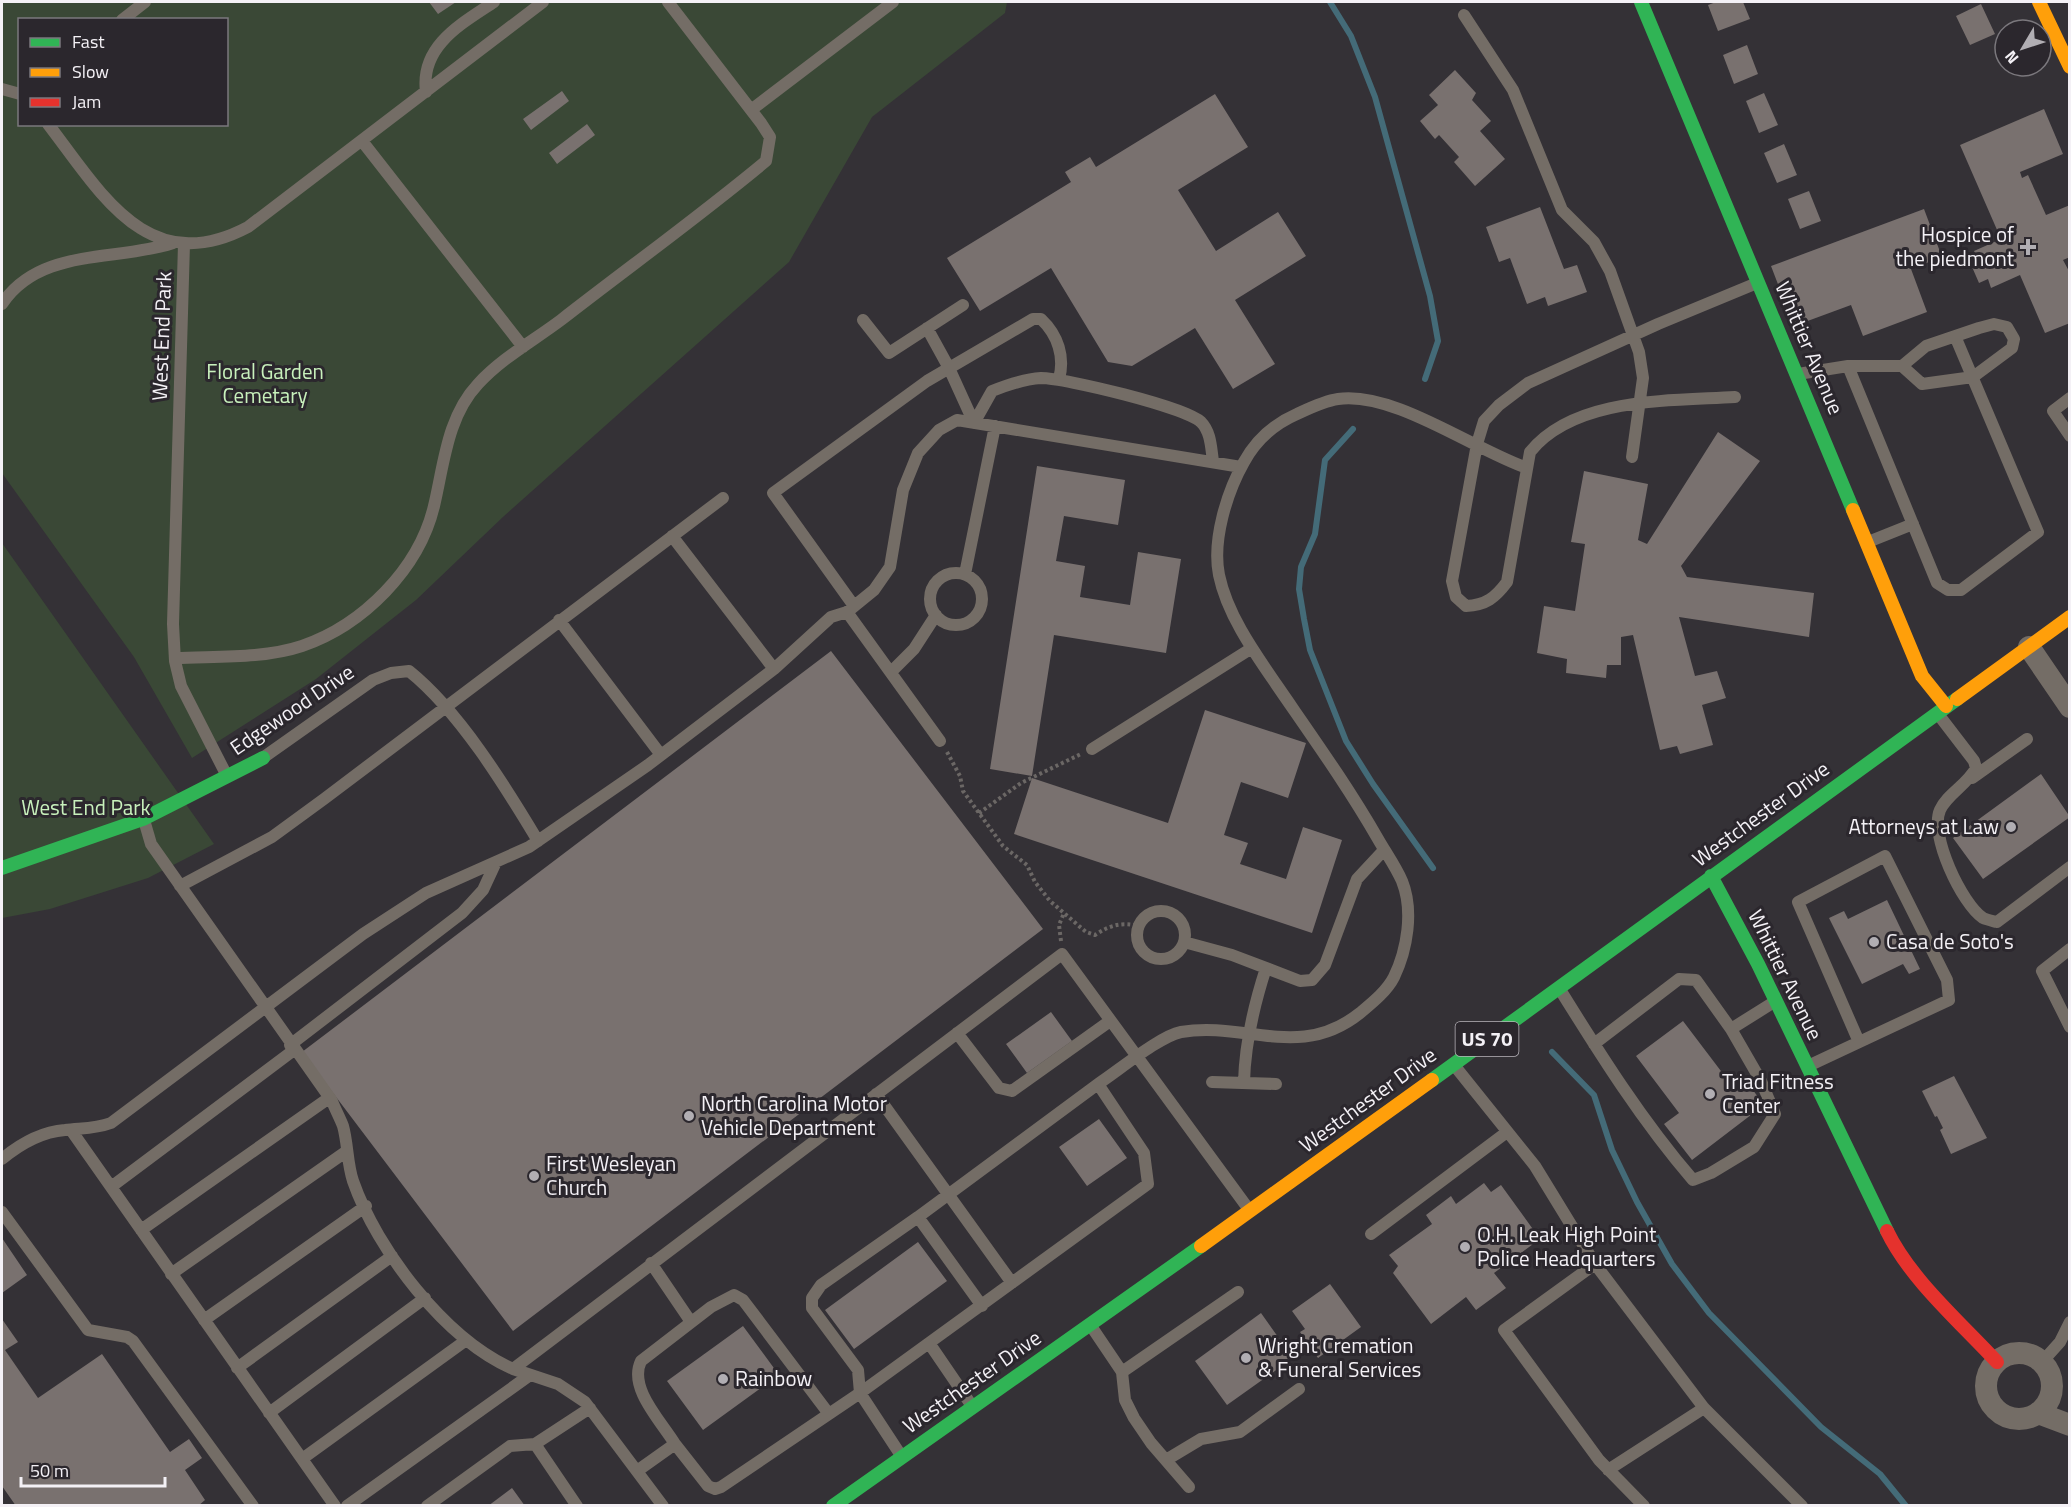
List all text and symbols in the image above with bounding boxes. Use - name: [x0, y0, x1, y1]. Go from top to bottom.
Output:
- legend: [18, 18, 228, 126]
- north arrow: [1993, 18, 2053, 78]
- text: Fast: [72, 28, 105, 55]
- text: N: [1999, 46, 2024, 69]
- text: Slow: [72, 58, 109, 85]
- text: Jam: [72, 88, 101, 115]
- place label: Hospice of the piedmont: [1896, 218, 2015, 274]
- marker: Hospice of the piedmont: [2019, 238, 2037, 256]
- street label: West End Park: [143, 271, 179, 401]
- street label: Whittier Avenue: [1767, 276, 1852, 419]
- park label: Floral Garden Cemetary: [206, 355, 324, 411]
- street label: Edgewood Drive: [223, 656, 360, 763]
- street label: Westchester Drive: [1685, 752, 1836, 874]
- park label: West End Park: [21, 791, 151, 823]
- place label: Attorneys at Law: [1849, 810, 1999, 842]
- marker: Attorneys at Law: [2004, 820, 2018, 834]
- street label: Whittier Avenue: [1740, 904, 1831, 1045]
- place label: Casa de Soto's: [1886, 925, 2014, 957]
- marker: Casa de Soto's: [1867, 935, 1881, 949]
- road number: US 70: [1456, 1022, 1518, 1056]
- street label: Westchester Drive: [1292, 1038, 1443, 1160]
- place label: Triad Fitness Center: [1722, 1065, 1834, 1121]
- place label: North Carolina Motor Vehicle Department: [701, 1087, 887, 1143]
- marker: Triad Fitness Center: [1703, 1087, 1717, 1101]
- marker: North Carolina Motor Vehicle Department: [682, 1109, 696, 1123]
- place label: First Wesleyan Church: [546, 1147, 676, 1203]
- marker: First Wesleyan Church: [527, 1169, 541, 1183]
- place label: O.H. Leak High Point Police Headquarters: [1477, 1218, 1657, 1274]
- marker: O.H. Leak High Point Police Headquarters: [1458, 1240, 1472, 1254]
- street label: Westchester Drive: [896, 1321, 1047, 1441]
- place label: Wright Cremation & Funeral Services: [1258, 1329, 1421, 1385]
- marker: Wright Cremation & Funeral Services: [1239, 1351, 1253, 1365]
- place label: Rainbow: [735, 1362, 812, 1394]
- marker: Rainbow: [716, 1372, 730, 1386]
- scale bar: [21, 1450, 165, 1488]
- text: 50 m: [30, 1457, 69, 1484]

